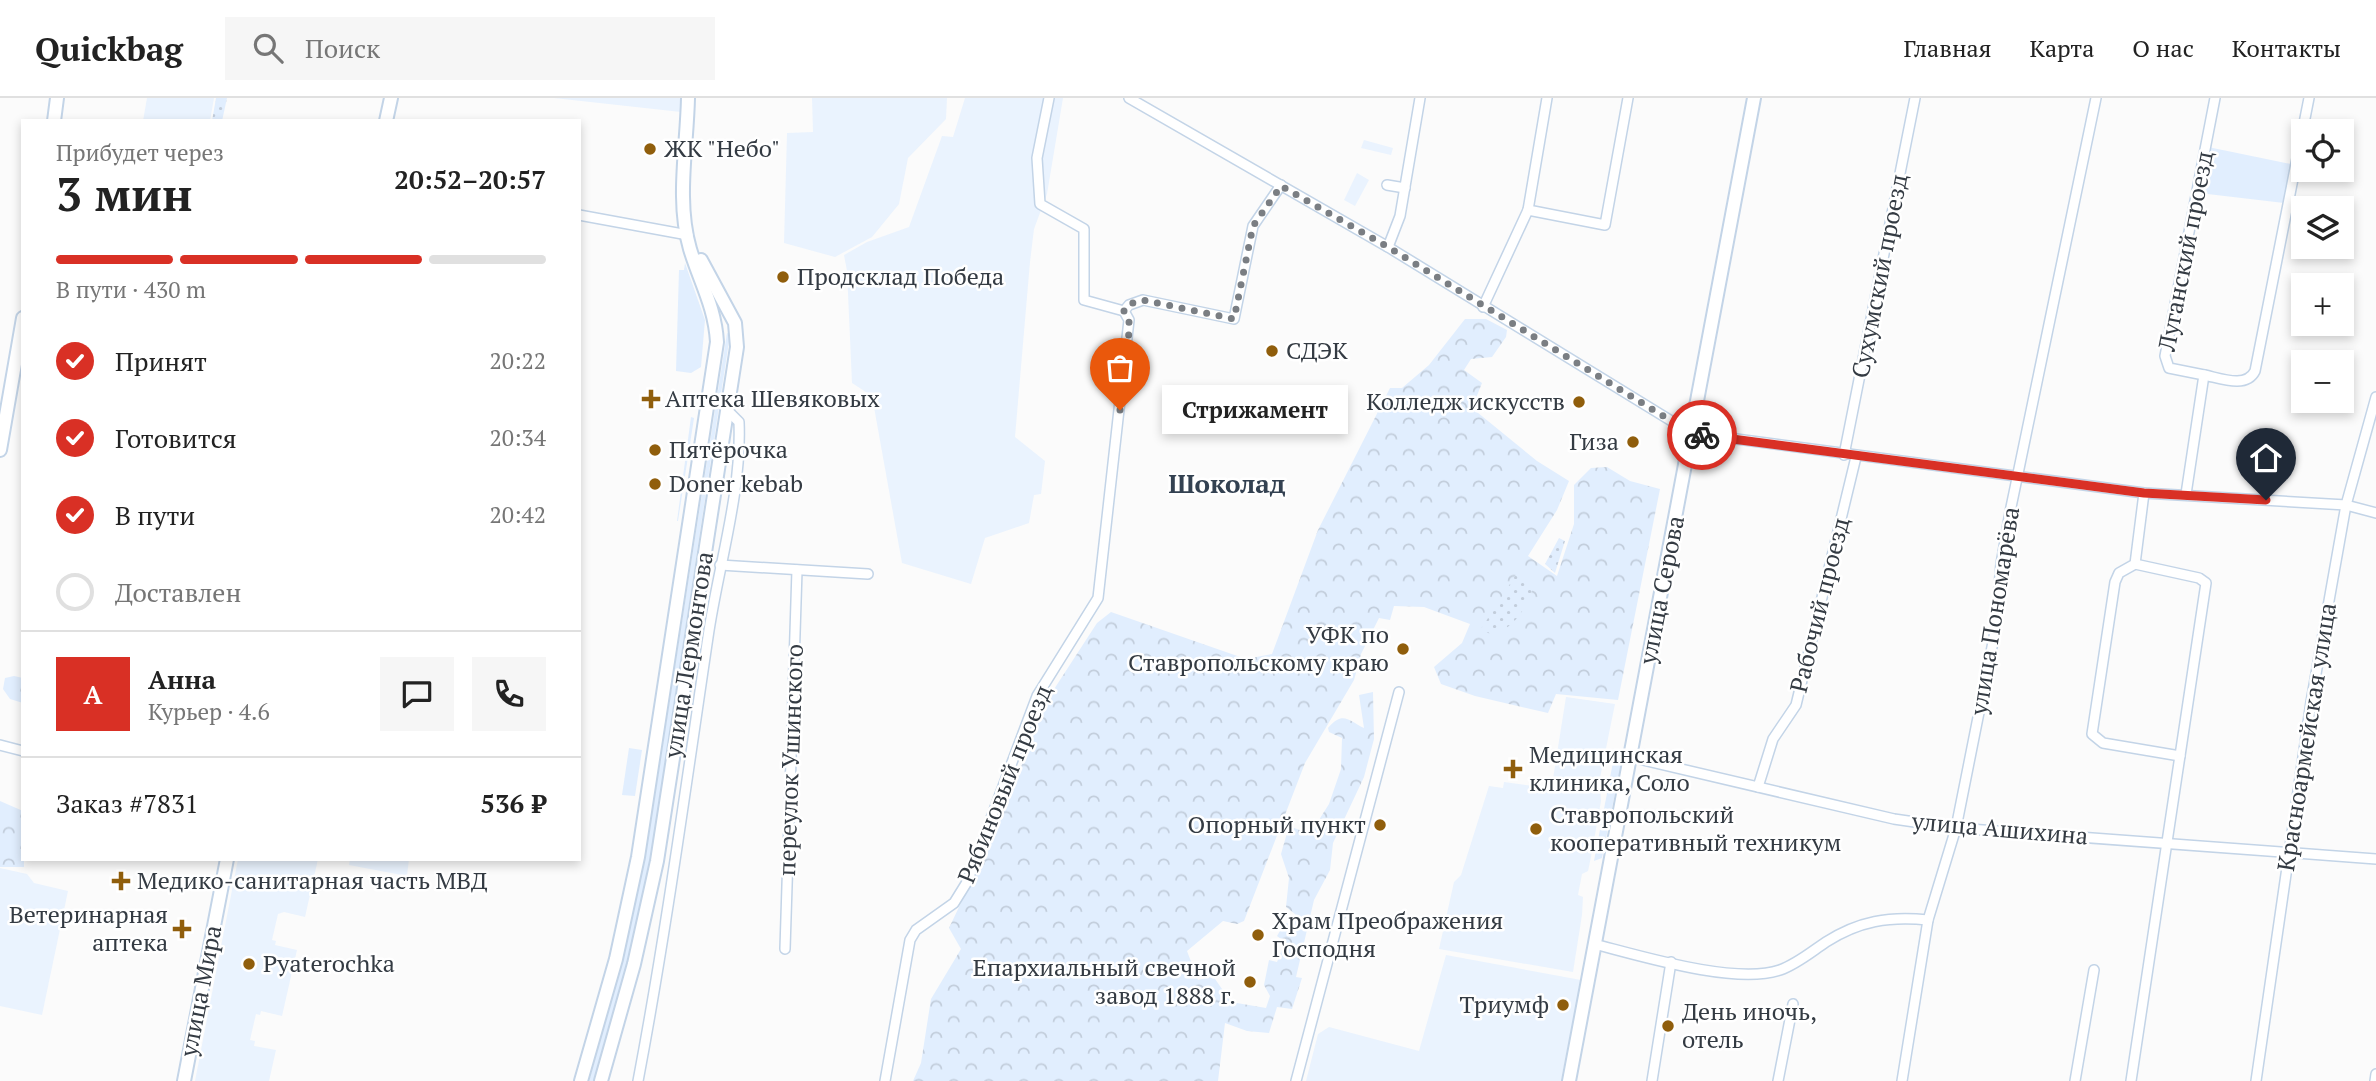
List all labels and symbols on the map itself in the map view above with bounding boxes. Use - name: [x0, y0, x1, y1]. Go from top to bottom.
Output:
- place label: ЖК "Небо": [664, 132, 780, 164]
- marker: ЖК "Небо": [642, 141, 658, 157]
- street label: Луганский проезд: [2150, 148, 2220, 355]
- street label: Сухумский проезд: [1844, 171, 1915, 381]
- place label: Продсклад Победа: [797, 260, 1004, 292]
- marker: Продсклад Победа: [775, 269, 791, 285]
- place label: СДЭК: [1286, 334, 1348, 366]
- pin: [1090, 338, 1150, 410]
- marker: СДЭК: [1264, 343, 1280, 359]
- place label: Аптека Шевяковых: [665, 382, 880, 414]
- place label: Колледж искусств: [1366, 385, 1565, 417]
- callout: Стрижамент: [1162, 386, 1348, 434]
- marker: Аптека Шевяковых: [643, 391, 659, 407]
- marker: Колледж искусств: [1571, 394, 1587, 410]
- courier: [1667, 400, 1737, 470]
- place label: Гиза: [1569, 425, 1619, 457]
- pin: [2236, 428, 2296, 500]
- place label: Пятёрочка: [669, 433, 788, 465]
- marker: Гиза: [1625, 434, 1641, 450]
- marker: Пятёрочка: [647, 442, 663, 458]
- district label: Шоколад: [1168, 466, 1286, 500]
- place label: Doner kebab: [669, 467, 803, 499]
- marker: Doner kebab: [647, 476, 663, 492]
- street label: улица Пономарёва: [1962, 504, 2026, 718]
- street label: улица Серова: [1631, 513, 1691, 668]
- street label: Рабочий проезд: [1782, 514, 1856, 696]
- street label: улица Лермонтова: [656, 549, 720, 761]
- street label: Красноармейская улица: [2269, 600, 2343, 873]
- place label: УФК по Ставропольскому краю: [1128, 618, 1389, 678]
- marker: УФК по Ставропольскому краю: [1395, 641, 1411, 657]
- street label: переулок Ушинского: [770, 643, 810, 877]
- street label: Рябиновый проезд: [950, 679, 1059, 888]
- place label: Медицинская клиника, Соло: [1529, 738, 1690, 798]
- marker: Медицинская клиника, Соло: [1503, 759, 1523, 779]
- place label: Ставропольский кооперативный техникум: [1550, 798, 1841, 858]
- street label: улица Ашихина: [1910, 804, 2089, 852]
- place label: Опорный пункт: [1188, 808, 1366, 840]
- marker: Опорный пункт: [1372, 817, 1388, 833]
- marker: Ставропольский кооперативный техникум: [1528, 821, 1544, 837]
- place label: Медико-санитарная часть МВД: [137, 864, 488, 896]
- marker: Медико-санитарная часть МВД: [111, 871, 131, 891]
- place label: Ветеринарная аптека: [9, 898, 168, 958]
- place label: Храм Преображения Господня: [1272, 904, 1503, 964]
- marker: Ветеринарная аптека: [174, 921, 190, 937]
- street label: улица Мира: [171, 922, 228, 1060]
- marker: Храм Преображения Господня: [1250, 927, 1266, 943]
- place label: Pyaterochka: [263, 947, 395, 979]
- place label: Епархиальный свечной завод 1888 г.: [973, 951, 1236, 1011]
- marker: Pyaterochka: [241, 956, 257, 972]
- marker: Епархиальный свечной завод 1888 г.: [1242, 974, 1258, 990]
- place label: Триумф: [1460, 988, 1549, 1020]
- place label: День иночь, отель: [1682, 995, 1817, 1055]
- marker: Триумф: [1555, 997, 1571, 1013]
- marker: День иночь, отель: [1660, 1018, 1676, 1034]

